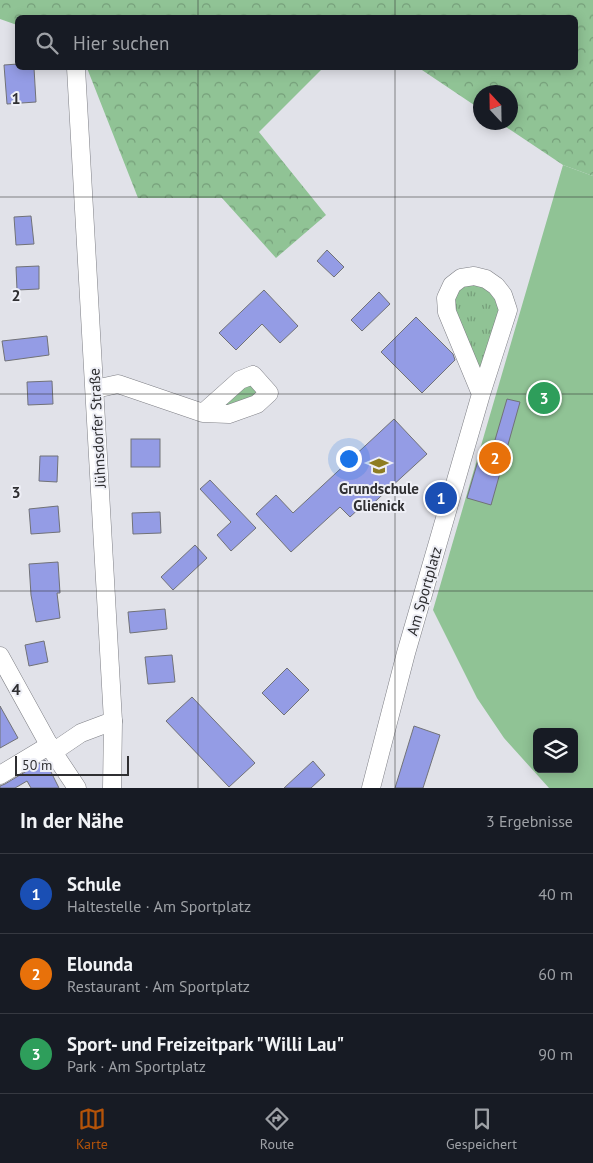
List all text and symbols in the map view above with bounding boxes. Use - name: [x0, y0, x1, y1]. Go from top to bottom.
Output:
- search box: [15, 15, 578, 70]
- icon: search: [33, 29, 61, 57]
- text: Hier suchen: [73, 31, 169, 55]
- north arrow: [473, 85, 518, 130]
- text: 1: [11, 88, 21, 108]
- text: 2: [11, 285, 21, 305]
- street label: Jühnsdorfer Straße: [84, 368, 110, 489]
- pin: 3: [528, 379, 560, 417]
- pin: 2: [479, 439, 511, 477]
- your location: [336, 446, 362, 472]
- school or university icon: Grundschule Glienick: [368, 455, 390, 477]
- place label: Grundschule Glienick: [339, 479, 419, 515]
- pin: 1: [425, 479, 457, 517]
- text: 3: [11, 482, 21, 502]
- street label: Am Sportplatz: [402, 544, 446, 638]
- text: 4: [11, 679, 21, 699]
- map controls: [533, 728, 578, 773]
- button: layers: [533, 728, 578, 773]
- scale bar: [15, 753, 129, 776]
- text: 50 m: [22, 756, 52, 774]
- text: In der Nähe: [20, 807, 124, 834]
- text: 3 Ergebnisse: [486, 811, 573, 831]
- text: Schule: [67, 872, 121, 896]
- text: 1: [31, 884, 41, 904]
- text: 40 m: [538, 884, 573, 904]
- text: Haltestelle · Am Sportplatz: [67, 896, 251, 916]
- text: Elounda: [67, 952, 133, 976]
- text: 2: [31, 964, 41, 984]
- text: 60 m: [538, 964, 573, 984]
- text: Restaurant · Am Sportplatz: [67, 976, 250, 996]
- text: Sport- und Freizeitpark "Willi Lau": [67, 1032, 344, 1056]
- text: 3: [31, 1044, 41, 1064]
- text: 90 m: [538, 1044, 573, 1064]
- text: Park · Am Sportplatz: [67, 1056, 206, 1076]
- tab: Karte: [76, 1105, 108, 1153]
- tab: Route: [260, 1105, 294, 1153]
- tab: Gespeichert: [446, 1105, 517, 1153]

